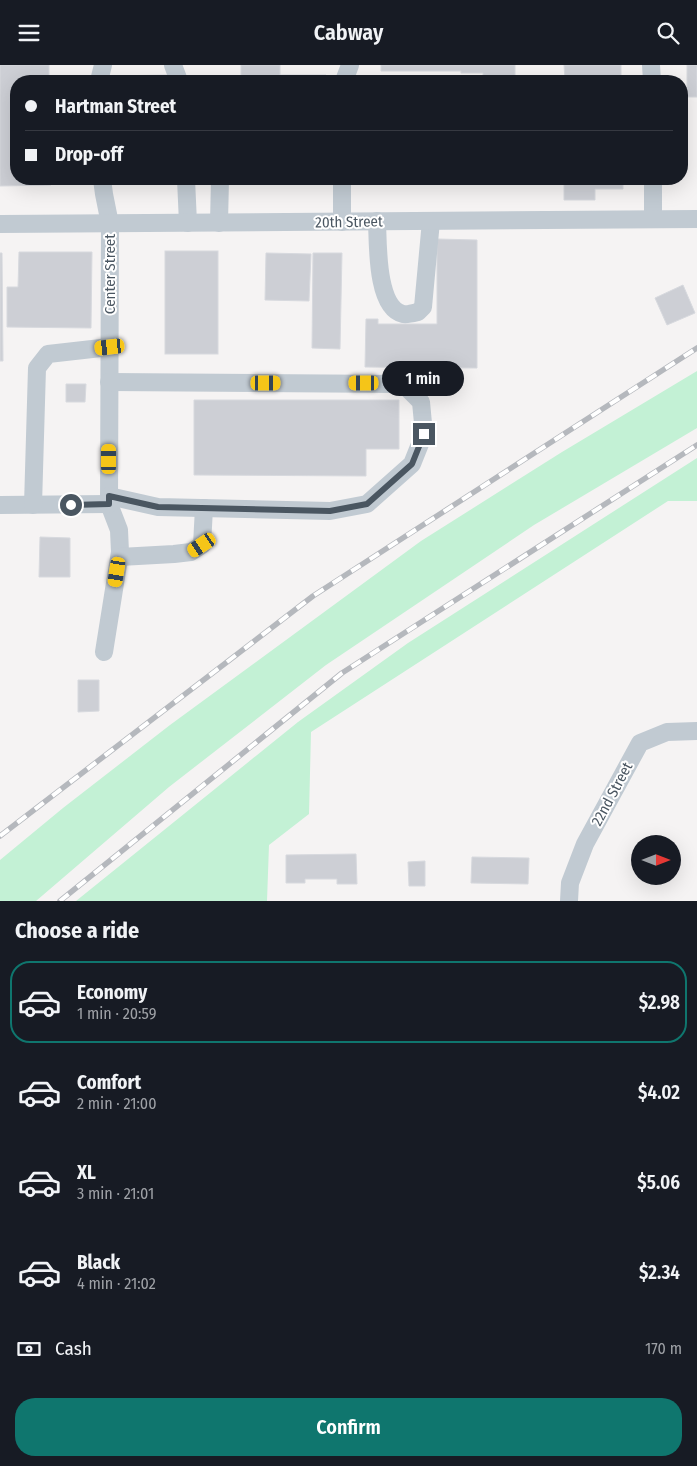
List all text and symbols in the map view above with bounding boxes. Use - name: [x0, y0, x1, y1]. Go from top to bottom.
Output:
- icon: menu: [15, 19, 43, 47]
- text: Cabway: [314, 19, 383, 46]
- icon: search: [654, 19, 682, 47]
- text: Hartman Street: [55, 95, 176, 118]
- text: Drop-off: [55, 143, 123, 166]
- street label: 20th Street: [315, 212, 383, 232]
- street label: Center Street: [101, 234, 119, 314]
- car: [94, 338, 125, 356]
- callout: 1 min: [383, 361, 465, 397]
- text: 1 min: [406, 369, 440, 388]
- car: [251, 376, 281, 391]
- car: [349, 376, 379, 391]
- route end: [413, 423, 435, 445]
- car: [101, 444, 116, 474]
- route start: [60, 494, 82, 516]
- car: [185, 530, 218, 560]
- car: [107, 556, 126, 588]
- street label: 22nd Street: [588, 759, 636, 829]
- north arrow: [631, 835, 681, 885]
- map controls: [631, 835, 681, 885]
- text: Choose a ride: [15, 917, 139, 944]
- icon: car: [17, 980, 62, 1025]
- text: Economy: [77, 981, 147, 1004]
- text: $2.98: [639, 991, 680, 1014]
- text: 1 min · 20:59: [77, 1004, 156, 1023]
- icon: car: [17, 1070, 62, 1115]
- text: Comfort: [77, 1071, 141, 1094]
- text: $4.02: [638, 1081, 680, 1104]
- text: 2 min · 21:00: [77, 1094, 157, 1113]
- icon: car: [17, 1160, 62, 1205]
- text: XL: [77, 1161, 96, 1184]
- text: $5.06: [637, 1171, 680, 1194]
- text: 3 min · 21:01: [77, 1184, 154, 1203]
- icon: car: [17, 1250, 62, 1295]
- text: Black: [77, 1251, 120, 1274]
- text: $2.34: [639, 1261, 680, 1284]
- text: 4 min · 21:02: [77, 1274, 156, 1293]
- icon: cash: [15, 1335, 43, 1363]
- text: Cash: [55, 1337, 92, 1360]
- text: 170 m: [645, 1339, 682, 1358]
- button: Confirm: [15, 1398, 682, 1456]

